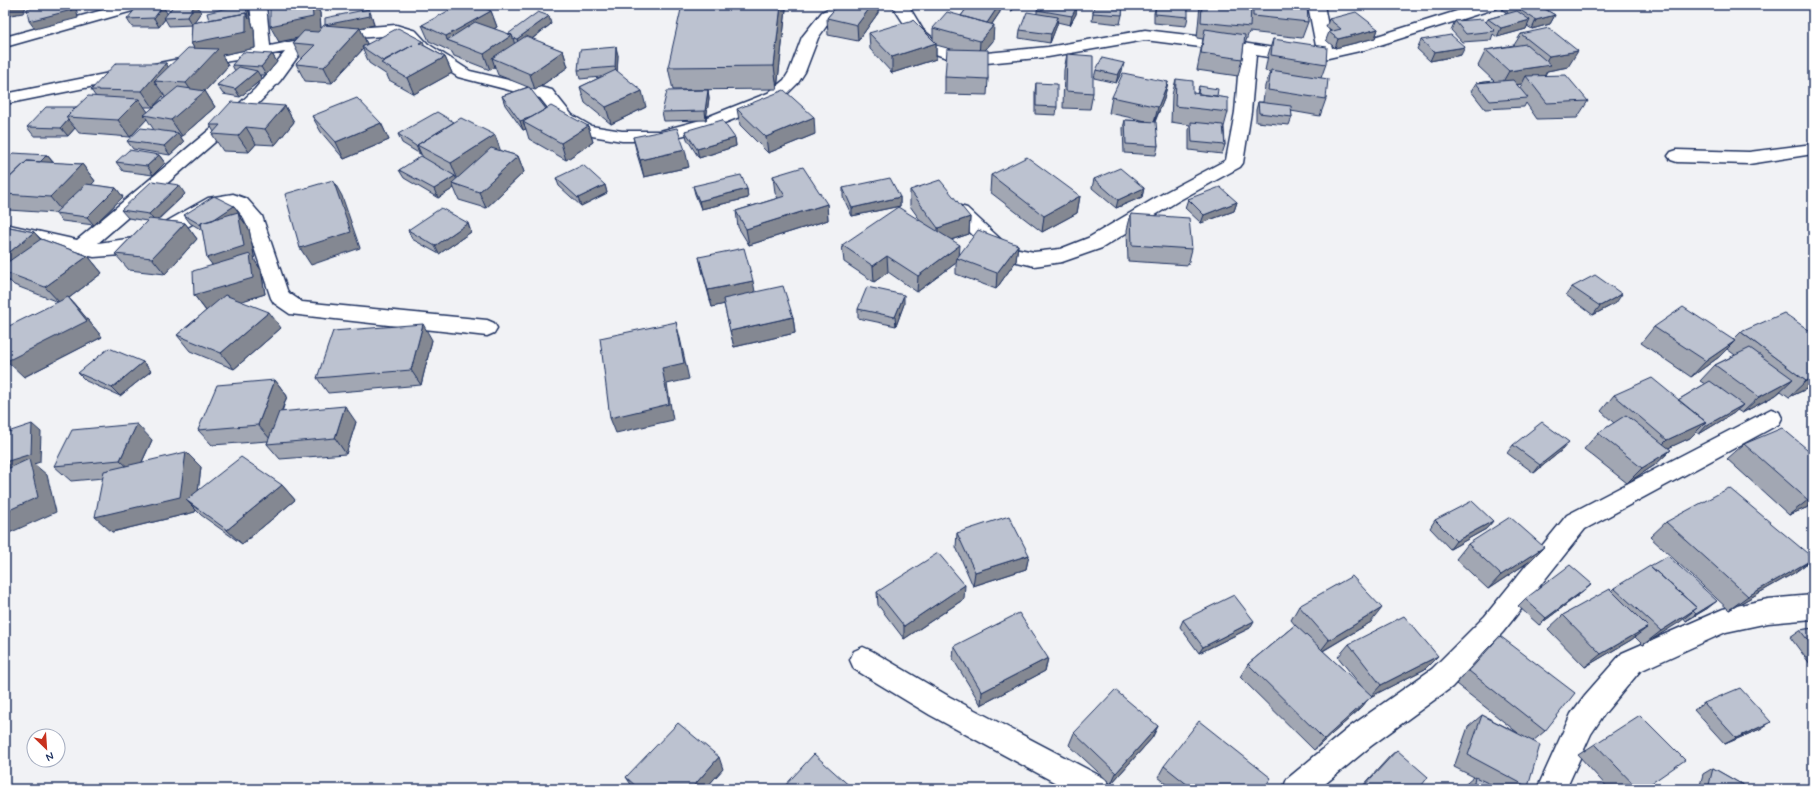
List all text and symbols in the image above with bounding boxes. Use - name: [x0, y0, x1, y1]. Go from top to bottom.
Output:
- north arrow: [26, 728, 66, 768]
- text: N: [44, 748, 56, 764]

